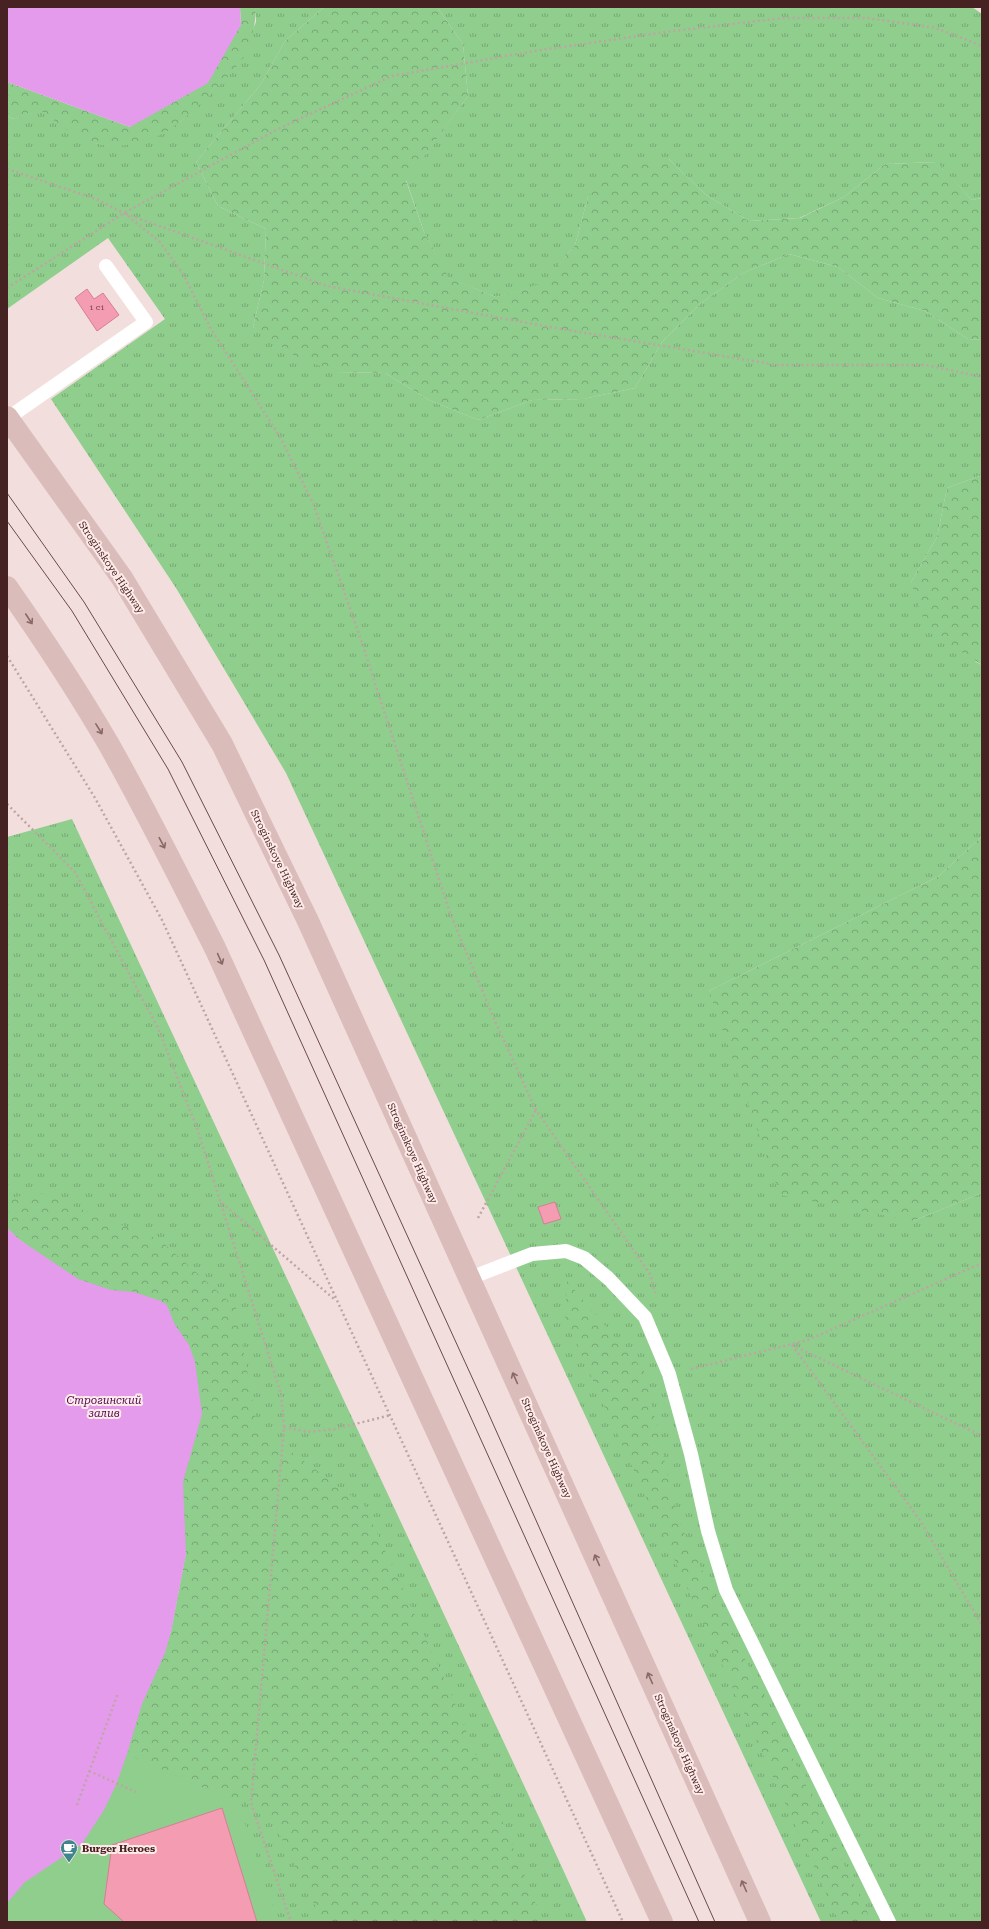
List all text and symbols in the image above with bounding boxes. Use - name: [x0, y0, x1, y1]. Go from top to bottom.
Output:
- house number: 1 с1: [89, 303, 105, 312]
- street label: Stroginskoye Highway: [77, 519, 147, 615]
- one-way arrow: [25, 613, 33, 624]
- one-way arrow: [95, 723, 103, 734]
- street label: Stroginskoye Highway: [249, 808, 306, 910]
- one-way arrow: [159, 836, 166, 848]
- one-way arrow: [217, 952, 224, 964]
- street label: Stroginskoye Highway: [385, 1101, 440, 1205]
- one-way arrow: [510, 1372, 518, 1384]
- water label: Строгинский залив: [67, 1394, 142, 1420]
- street label: Stroginskoye Highway: [519, 1396, 574, 1500]
- one-way arrow: [593, 1554, 600, 1566]
- one-way arrow: [646, 1673, 654, 1685]
- street label: Stroginskoye Highway: [652, 1692, 707, 1796]
- cafe icon: Burger Heroes: [59, 1838, 79, 1863]
- place label: Burger Heroes: [82, 1843, 155, 1854]
- one-way arrow: [740, 1881, 747, 1893]

